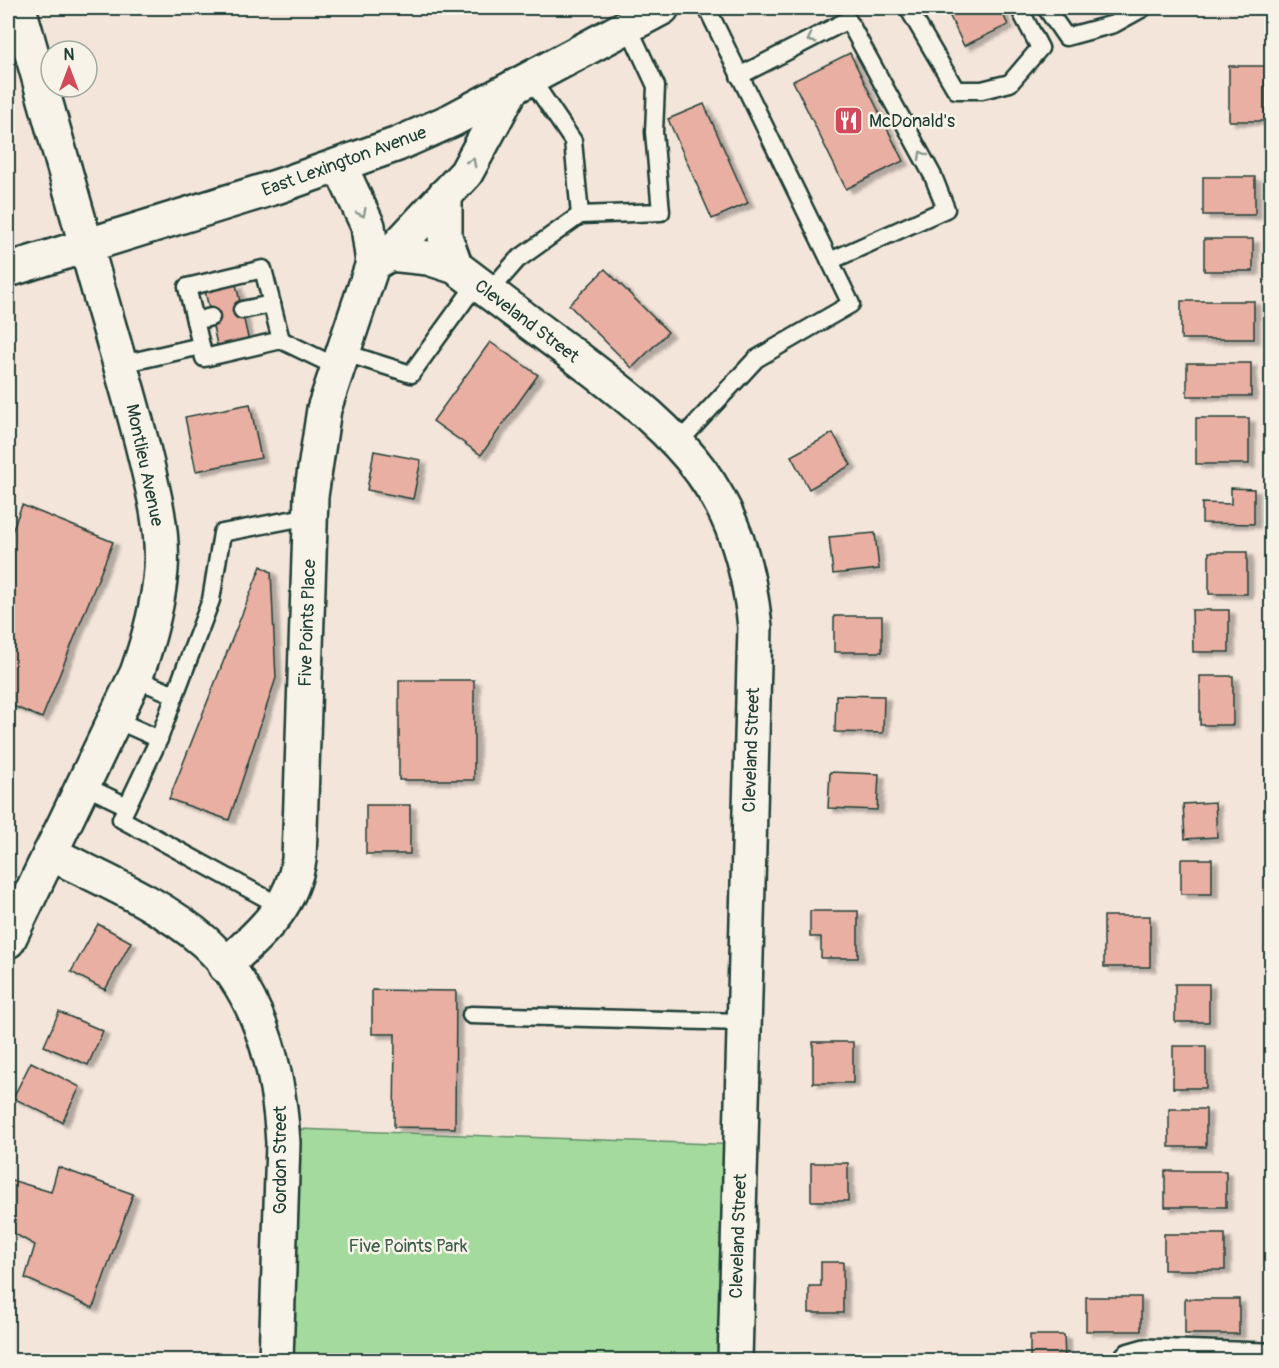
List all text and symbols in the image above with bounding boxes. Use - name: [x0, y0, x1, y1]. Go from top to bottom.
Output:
- one-way arrow: [807, 32, 818, 43]
- north arrow: [39, 39, 99, 99]
- text: N: [64, 45, 75, 65]
- restaurant icon: McDonald's: [832, 105, 864, 137]
- place label: McDonald's: [869, 110, 955, 133]
- street label: East Lexington Avenue: [259, 121, 430, 202]
- one-way arrow: [918, 151, 929, 161]
- one-way arrow: [465, 158, 476, 168]
- one-way arrow: [355, 207, 367, 218]
- street label: Cleveland Street: [470, 275, 584, 369]
- street label: Montlieu Avenue: [120, 402, 169, 528]
- street label: Five Points Place: [294, 559, 321, 687]
- street label: Cleveland Street: [738, 686, 765, 813]
- street label: Gordon Street: [269, 1105, 292, 1214]
- street label: Cleveland Street: [725, 1172, 752, 1299]
- park label: Five Points Park: [349, 1235, 468, 1258]

